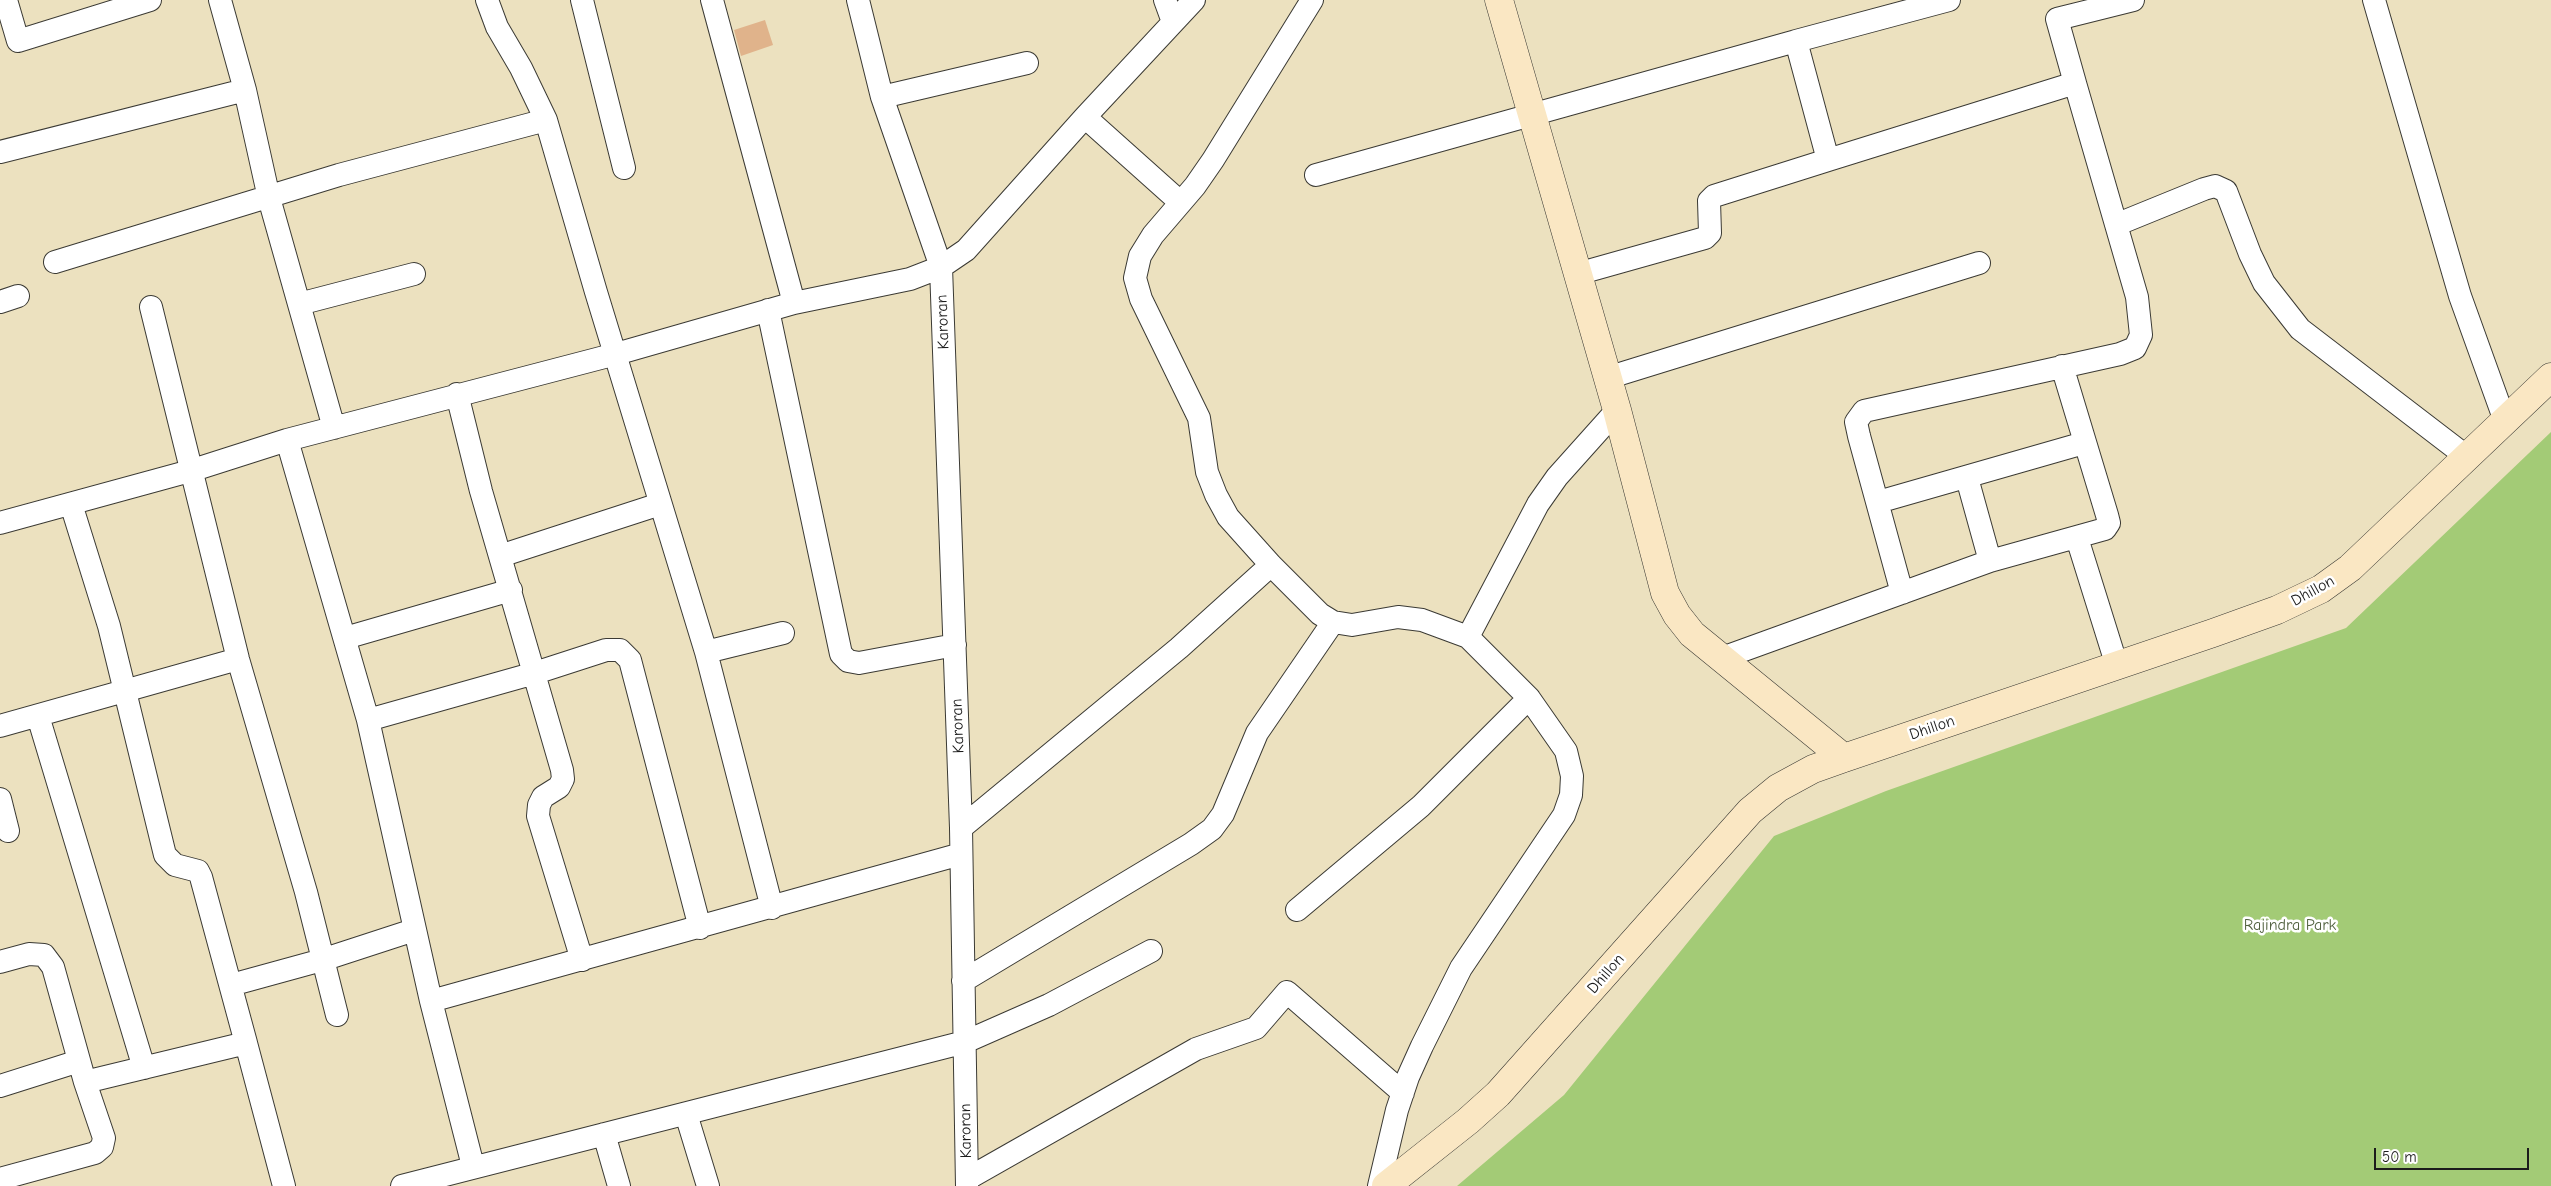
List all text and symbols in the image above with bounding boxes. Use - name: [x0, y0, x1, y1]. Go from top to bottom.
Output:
- street label: Karoran: [932, 294, 954, 350]
- street label: Dhillon: [2288, 571, 2338, 611]
- street label: Karoran: [947, 698, 969, 754]
- street label: Dhillon: [1907, 711, 1957, 745]
- park label: Rajindra Park: [2244, 915, 2336, 935]
- street label: Dhillon: [1583, 950, 1629, 998]
- street label: Karoran: [956, 1103, 976, 1159]
- scale bar: [2376, 1138, 2531, 1170]
- text: 50 m: [2382, 1148, 2417, 1166]

